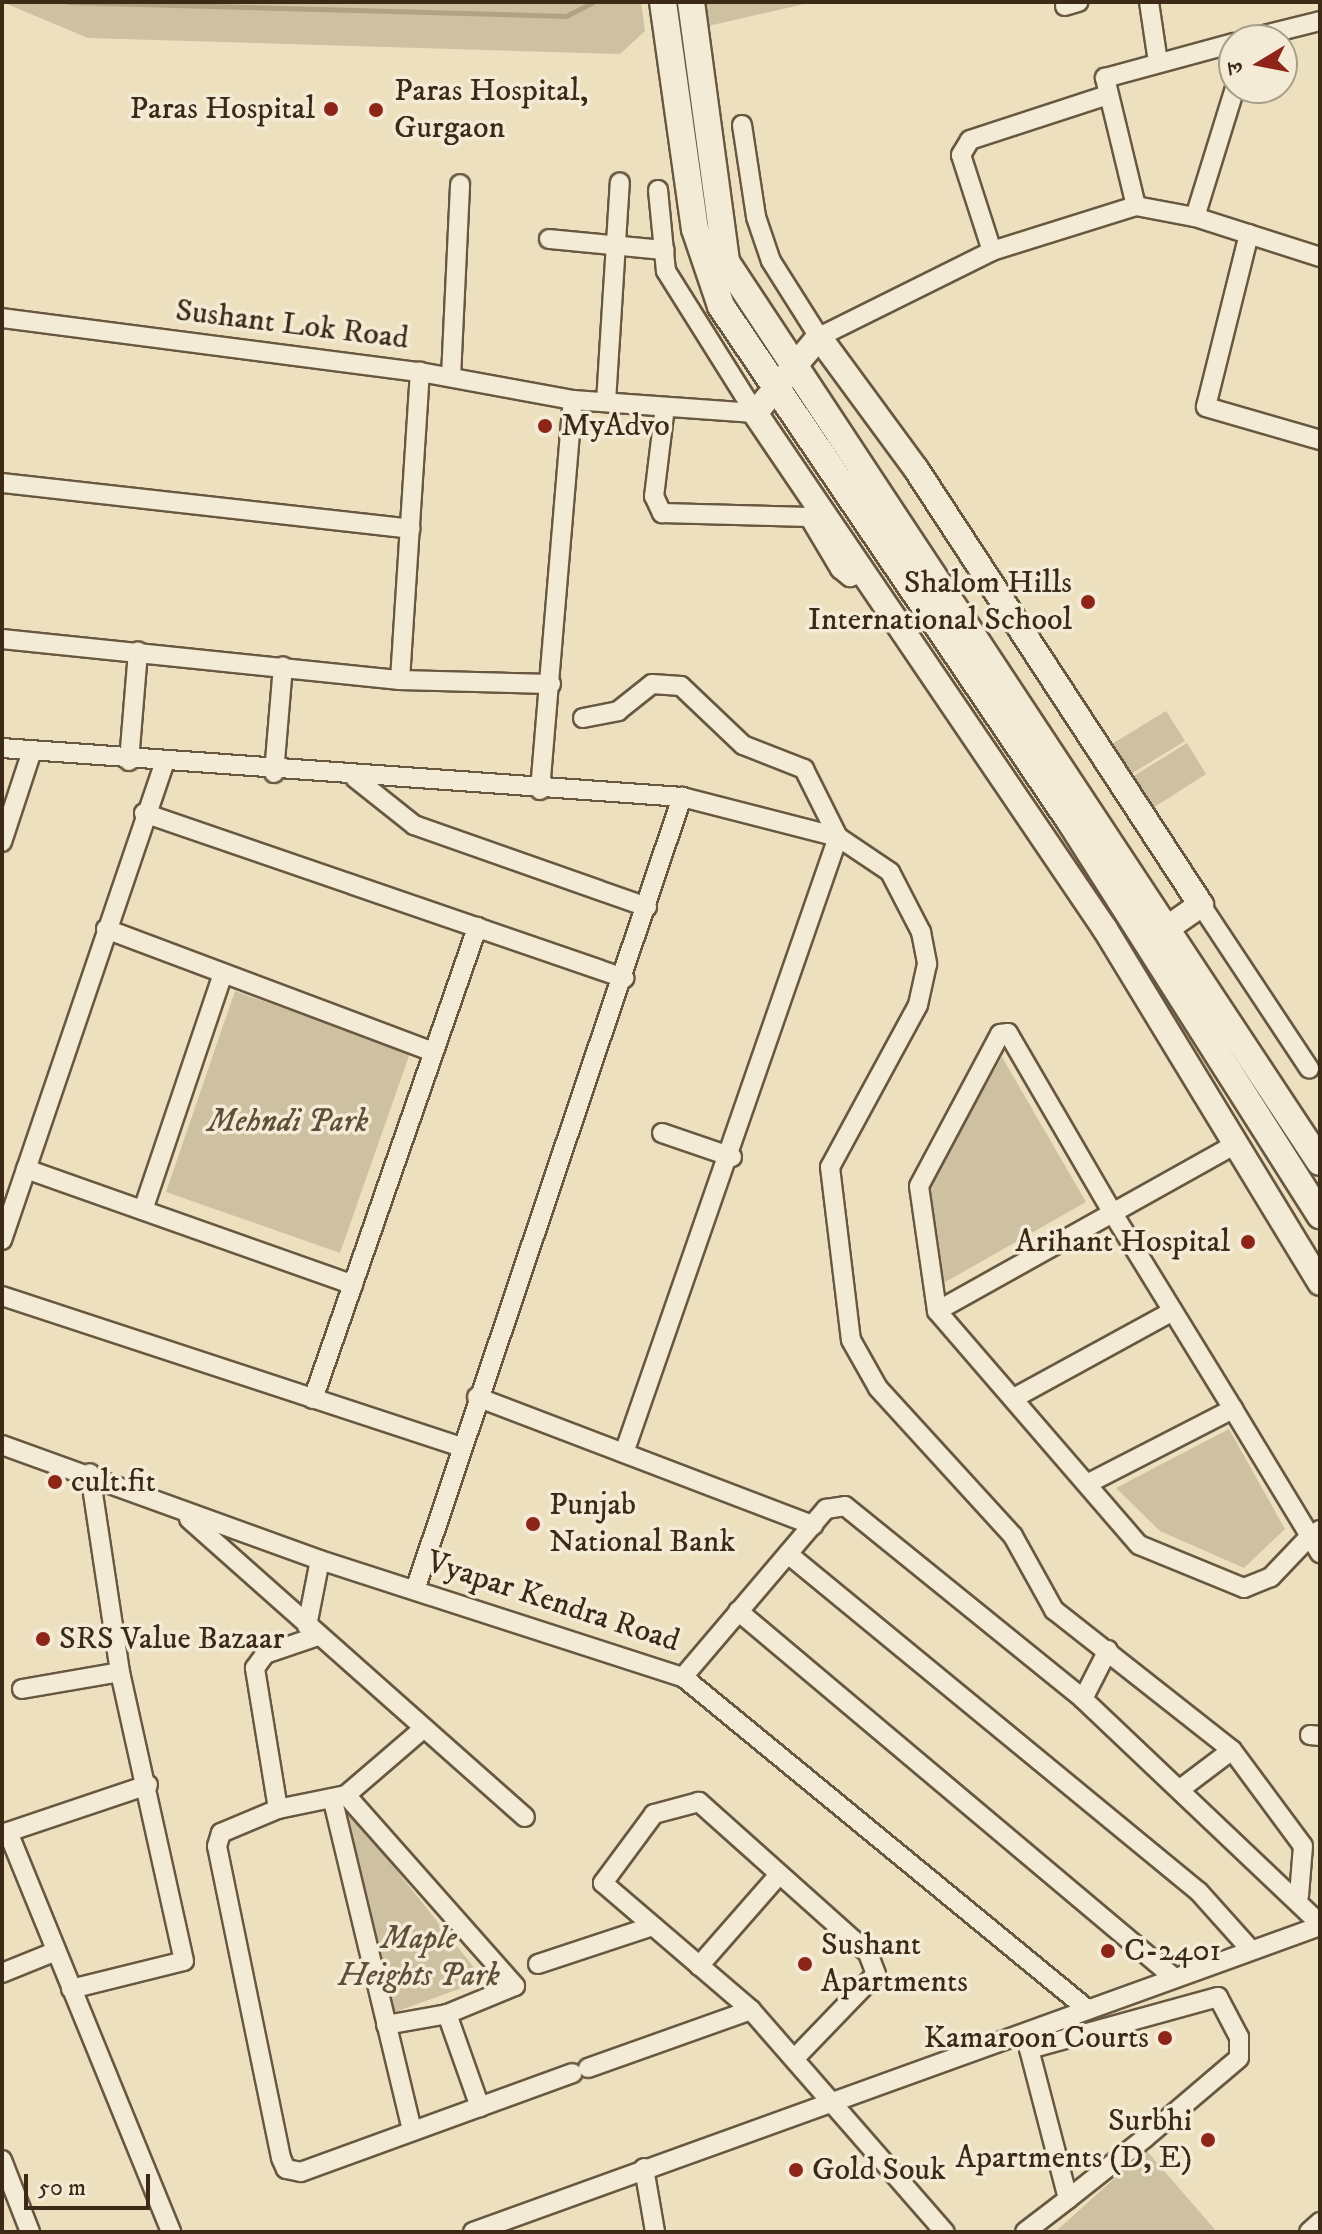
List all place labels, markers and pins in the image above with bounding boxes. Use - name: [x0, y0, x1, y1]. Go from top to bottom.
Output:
- place label: Paras Hospital, Gurgaon: [394, 73, 588, 148]
- place label: Paras Hospital: [130, 90, 315, 128]
- marker: Paras Hospital, Gurgaon: [365, 99, 387, 121]
- marker: Paras Hospital: [322, 100, 340, 118]
- place label: MyAdvo: [561, 407, 670, 445]
- marker: MyAdvo: [536, 417, 554, 435]
- place label: Shalom Hills International School: [808, 565, 1072, 640]
- marker: Shalom Hills International School: [1079, 593, 1097, 611]
- place label: Arihant Hospital: [1015, 1223, 1230, 1261]
- marker: Arihant Hospital: [1237, 1231, 1259, 1253]
- place label: cult.fit: [71, 1463, 156, 1501]
- marker: cult.fit: [46, 1473, 64, 1491]
- place label: Punjab National Bank: [549, 1487, 735, 1562]
- marker: Punjab National Bank: [524, 1515, 542, 1533]
- place label: SRS Value Bazaar: [59, 1620, 284, 1658]
- marker: SRS Value Bazaar: [34, 1630, 52, 1648]
- place label: Sushant Apartments: [821, 1927, 968, 2002]
- place label: C-2401: [1124, 1932, 1221, 1970]
- marker: C-2401: [1099, 1942, 1117, 1960]
- marker: Sushant Apartments: [796, 1955, 814, 1973]
- place label: Kamaroon Courts: [924, 2019, 1149, 2057]
- marker: Kamaroon Courts: [1156, 2029, 1174, 2047]
- place label: Surbhi Apartments (D, E): [956, 2103, 1192, 2178]
- marker: Surbhi Apartments (D, E): [1199, 2131, 1217, 2149]
- place label: Gold Souk: [812, 2151, 946, 2189]
- marker: Gold Souk: [787, 2161, 805, 2179]

